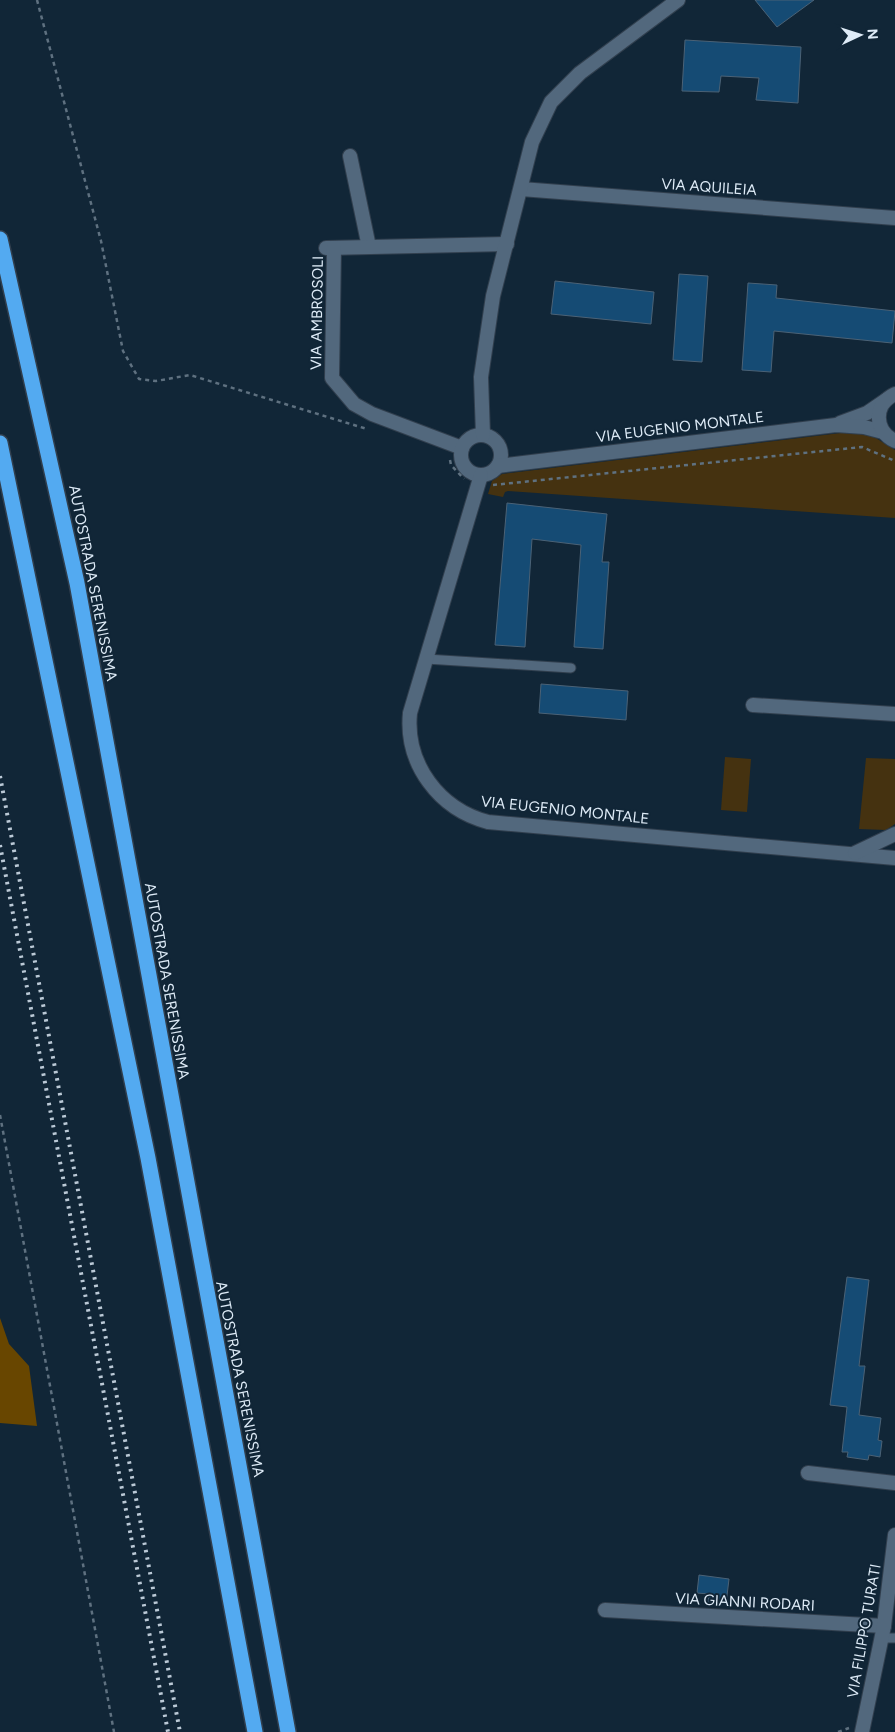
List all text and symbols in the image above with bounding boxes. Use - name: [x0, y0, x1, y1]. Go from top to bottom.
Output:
- north arrow: [835, 10, 885, 60]
- text: N: [864, 28, 881, 40]
- street label: VIA AQUILEIA: [661, 175, 757, 199]
- street label: VIA AMBROSOLI: [307, 256, 327, 370]
- street label: VIA EUGENIO MONTALE: [595, 408, 765, 446]
- street label: AUTOSTRADA SERENISSIMA: [65, 484, 121, 682]
- street label: VIA EUGENIO MONTALE: [480, 792, 650, 828]
- street label: AUTOSTRADA SERENISSIMA: [141, 881, 193, 1081]
- street label: AUTOSTRADA SERENISSIMA: [212, 1280, 268, 1478]
- street label: VIA FILIPPO TURATI: [843, 1563, 885, 1699]
- street label: VIA GIANNI RODARI: [675, 1589, 815, 1615]

